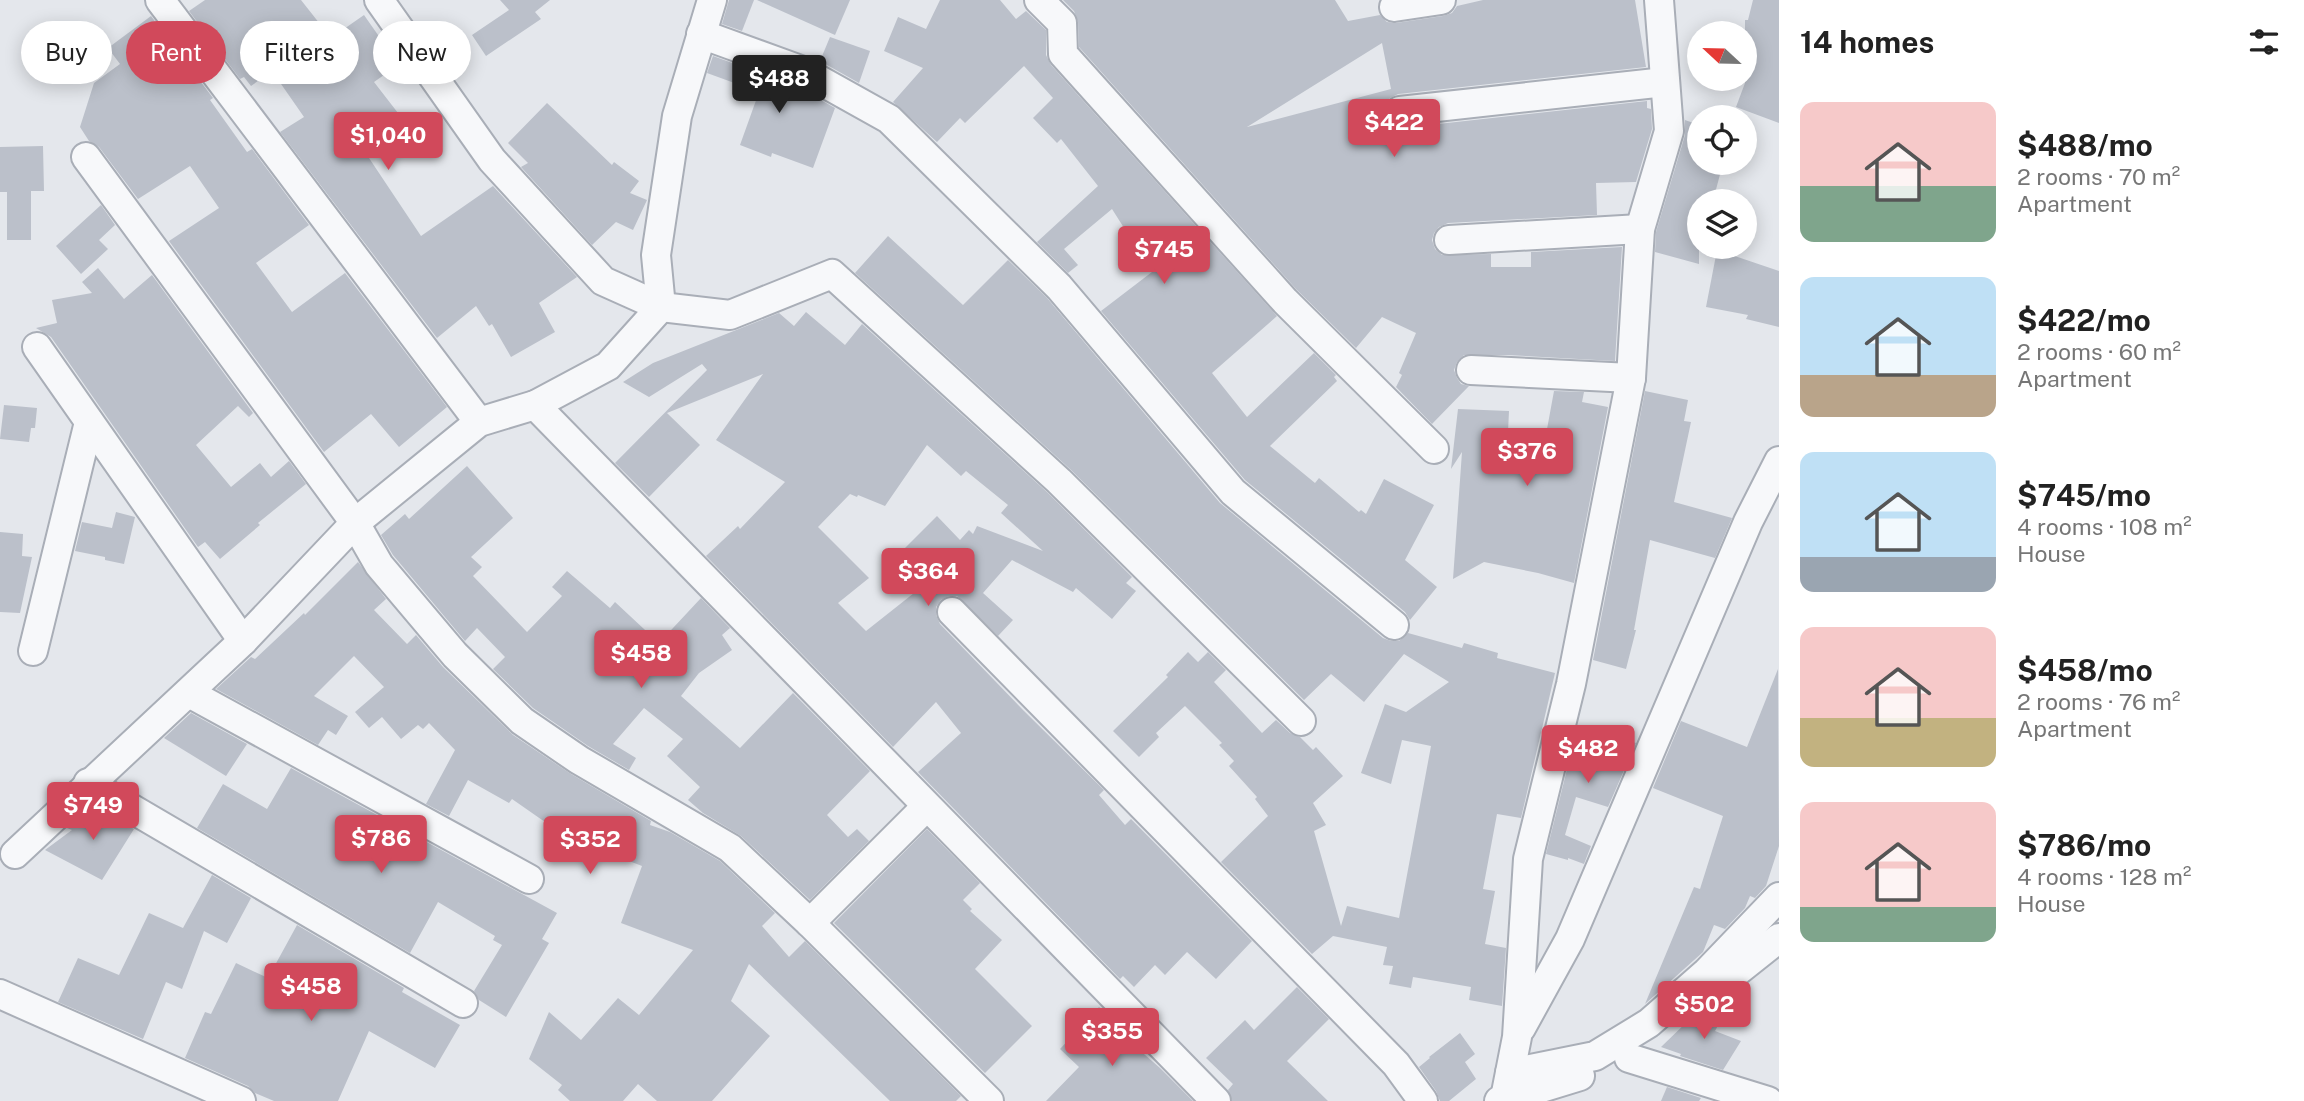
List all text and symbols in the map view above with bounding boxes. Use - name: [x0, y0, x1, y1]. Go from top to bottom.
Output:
- chip: Buy: [21, 21, 112, 84]
- chip: Rent: [126, 21, 226, 84]
- chip: Filters: [240, 21, 359, 84]
- chip: New: [373, 21, 471, 84]
- north arrow: [1687, 21, 1757, 91]
- map controls: [1687, 21, 1757, 259]
- icon: filters: [2245, 23, 2283, 61]
- text: 14 homes: [1800, 24, 1934, 60]
- pin: $488: [738, 55, 820, 115]
- text: $488: [748, 64, 810, 91]
- pin: $422: [1353, 100, 1435, 159]
- button: locate: [1687, 105, 1757, 175]
- text: $422: [1364, 108, 1424, 135]
- pin: $1,040: [331, 113, 445, 172]
- text: $1,040: [350, 121, 426, 148]
- text: $488/mo: [2017, 127, 2153, 163]
- icon: home: [1856, 130, 1940, 214]
- text: 2 rooms · 70 m²: [2017, 163, 2180, 190]
- button: layers: [1687, 189, 1757, 259]
- text: Apartment: [2017, 190, 2132, 217]
- pin: $745: [1123, 226, 1205, 286]
- text: $745: [1134, 235, 1194, 262]
- text: $422/mo: [2017, 302, 2151, 338]
- icon: home: [1856, 305, 1940, 389]
- text: 2 rooms · 60 m²: [2017, 338, 2181, 365]
- text: Apartment: [2017, 365, 2132, 392]
- pin: $376: [1486, 428, 1568, 488]
- text: $376: [1497, 437, 1557, 464]
- text: $745/mo: [2017, 477, 2151, 513]
- icon: home: [1856, 480, 1940, 564]
- text: 4 rooms · 108 m²: [2017, 513, 2192, 540]
- text: House: [2017, 540, 2085, 567]
- pin: $364: [887, 548, 969, 608]
- text: $364: [897, 557, 959, 584]
- pin: $458: [600, 630, 682, 690]
- text: $458: [610, 639, 672, 666]
- text: $458/mo: [2017, 652, 2153, 688]
- icon: home: [1856, 655, 1940, 739]
- text: 2 rooms · 76 m²: [2017, 688, 2180, 715]
- text: Apartment: [2017, 715, 2132, 742]
- pin: $482: [1547, 726, 1629, 785]
- text: $482: [1558, 734, 1618, 761]
- pin: $749: [52, 782, 134, 842]
- text: $749: [63, 791, 123, 818]
- pin: $786: [340, 816, 422, 875]
- pin: $352: [549, 816, 631, 876]
- text: $786: [351, 824, 411, 851]
- text: $352: [559, 825, 621, 852]
- text: $786/mo: [2017, 827, 2151, 863]
- icon: home: [1856, 830, 1940, 914]
- text: 4 rooms · 128 m²: [2017, 863, 2191, 890]
- text: House: [2017, 890, 2085, 917]
- pin: $458: [270, 964, 352, 1023]
- text: $458: [280, 972, 342, 999]
- pin: $502: [1663, 982, 1745, 1041]
- text: $502: [1674, 990, 1734, 1017]
- pin: $355: [1071, 1009, 1153, 1068]
- text: $355: [1081, 1017, 1143, 1044]

